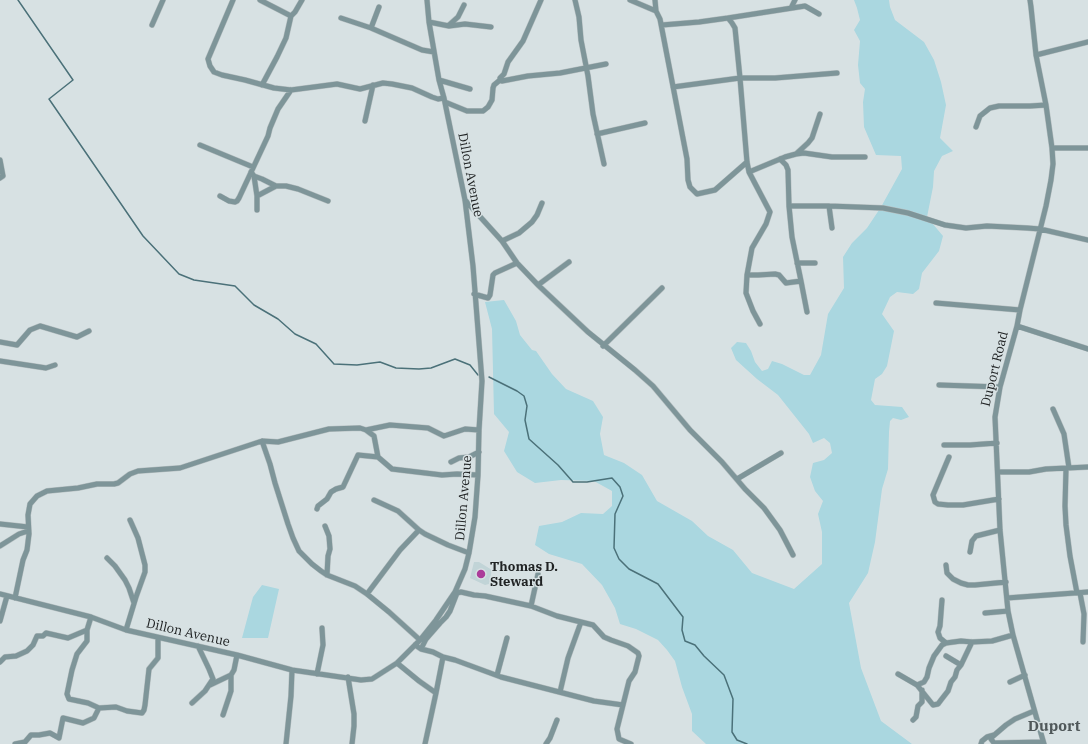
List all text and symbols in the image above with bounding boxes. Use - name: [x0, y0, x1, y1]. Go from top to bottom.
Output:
- street label: Dillon Avenue: [454, 132, 486, 218]
- street label: Duport Road: [978, 330, 1012, 408]
- street label: Dillon Avenue: [453, 455, 475, 541]
- place label: Thomas D. Steward: [490, 559, 558, 590]
- marker: Thomas D. Steward: [475, 568, 487, 580]
- street label: Dillon Avenue: [145, 616, 231, 650]
- district label: Duport: [1028, 718, 1080, 736]

